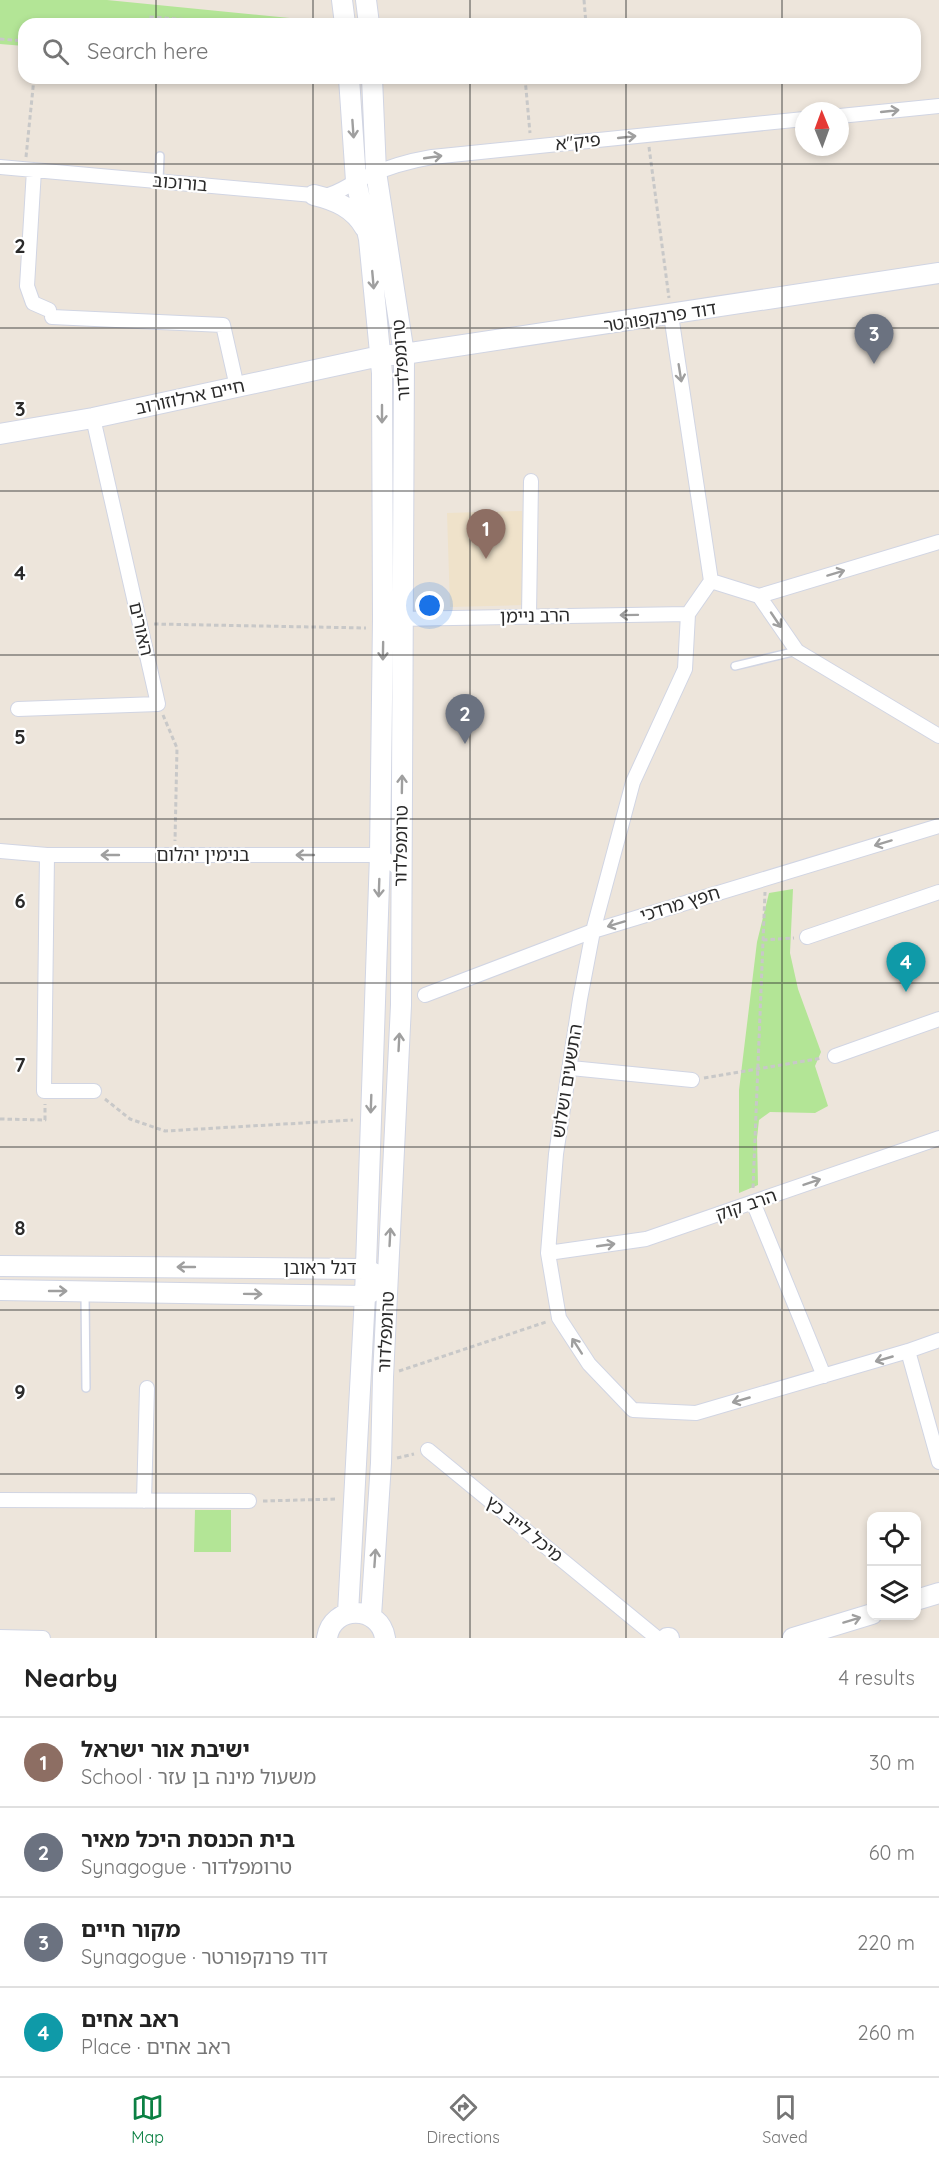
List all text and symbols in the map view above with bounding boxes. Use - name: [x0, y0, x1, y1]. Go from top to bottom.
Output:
- search box: [18, 18, 921, 84]
- icon: search: [39, 35, 72, 68]
- text: Search here: [87, 37, 208, 65]
- north arrow: [795, 102, 849, 156]
- one-way arrow: [879, 105, 899, 116]
- one-way arrow: [347, 119, 358, 139]
- street label: פיק"א: [554, 128, 602, 155]
- one-way arrow: [616, 131, 636, 142]
- one-way arrow: [422, 151, 442, 162]
- street label: בורוכוב: [152, 169, 209, 196]
- text: 2: [14, 233, 26, 258]
- one-way arrow: [368, 269, 379, 289]
- street label: דוד פרנקפורטר: [602, 296, 718, 337]
- pin: 3: [854, 314, 894, 364]
- street label: טרומפלדור: [386, 318, 415, 402]
- one-way arrow: [675, 363, 686, 382]
- street label: חיים ארלוזורוב: [133, 374, 247, 419]
- text: 3: [15, 396, 25, 421]
- one-way arrow: [376, 404, 388, 424]
- pin: 1: [466, 510, 506, 559]
- text: 4: [14, 560, 26, 585]
- one-way arrow: [826, 567, 845, 578]
- your location: [415, 591, 444, 620]
- street label: האורים: [124, 600, 159, 658]
- street label: הרב ניימן: [500, 603, 570, 628]
- one-way arrow: [620, 609, 640, 621]
- one-way arrow: [770, 611, 782, 627]
- one-way arrow: [377, 641, 389, 661]
- pin: 2: [446, 694, 484, 744]
- text: 5: [14, 724, 26, 749]
- one-way arrow: [396, 775, 408, 795]
- street label: טרומפלדור: [388, 805, 413, 887]
- one-way arrow: [874, 838, 893, 849]
- street label: בנימין יהלום: [156, 843, 250, 866]
- one-way arrow: [101, 849, 121, 861]
- one-way arrow: [296, 849, 316, 861]
- one-way arrow: [373, 878, 385, 898]
- street label: חפץ מרדכי: [637, 881, 722, 927]
- text: 6: [14, 888, 26, 913]
- one-way arrow: [607, 919, 626, 930]
- pin: 4: [886, 942, 926, 992]
- street label: התשעים ושלוש: [546, 1022, 587, 1140]
- one-way arrow: [393, 1033, 404, 1053]
- text: 7: [15, 1052, 26, 1077]
- one-way arrow: [366, 1094, 377, 1114]
- one-way arrow: [802, 1175, 821, 1186]
- street label: הרב קוק: [712, 1183, 779, 1226]
- text: 8: [15, 1215, 26, 1240]
- one-way arrow: [385, 1227, 396, 1247]
- one-way arrow: [596, 1239, 615, 1250]
- street label: דגל ראובן: [284, 1256, 357, 1279]
- one-way arrow: [177, 1261, 197, 1273]
- one-way arrow: [48, 1285, 68, 1297]
- one-way arrow: [243, 1288, 263, 1299]
- street label: טרומפלדור: [372, 1290, 399, 1373]
- one-way arrow: [571, 1338, 583, 1355]
- one-way arrow: [874, 1354, 893, 1365]
- text: 9: [14, 1379, 26, 1404]
- one-way arrow: [732, 1395, 751, 1406]
- street label: מיכל לייב כץ: [481, 1490, 568, 1567]
- map controls: [867, 1512, 921, 1620]
- button: locate: [867, 1512, 921, 1566]
- one-way arrow: [370, 1548, 381, 1568]
- button: layers: [867, 1566, 921, 1620]
- one-way arrow: [842, 1614, 861, 1625]
- text: Nearby: [24, 1661, 118, 1694]
- text: 4 results: [839, 1665, 915, 1690]
- text: ישיבת אור ישראל: [81, 1735, 250, 1763]
- text: 1: [40, 1750, 47, 1775]
- text: 30 m: [869, 1750, 915, 1775]
- text: School · משעול מינה בן עזר: [81, 1764, 316, 1789]
- text: בית הכנסת היכל מאיר: [81, 1825, 295, 1853]
- text: 2: [38, 1840, 49, 1865]
- text: 60 m: [869, 1840, 915, 1865]
- text: Synagogue · טרומפלדור: [81, 1854, 292, 1879]
- text: מקור חיים: [81, 1915, 180, 1943]
- text: 3: [38, 1930, 49, 1955]
- text: 220 m: [857, 1930, 915, 1955]
- text: Synagogue · דוד פרנקפורטר: [81, 1944, 328, 1969]
- text: ראב אחים: [81, 2005, 179, 2033]
- text: 4: [38, 2020, 49, 2045]
- text: 260 m: [858, 2020, 915, 2045]
- text: Place · ראב אחים: [81, 2034, 231, 2059]
- tab: Map: [131, 2091, 164, 2147]
- tab: Directions: [427, 2091, 500, 2147]
- tab: Saved: [762, 2091, 808, 2147]

